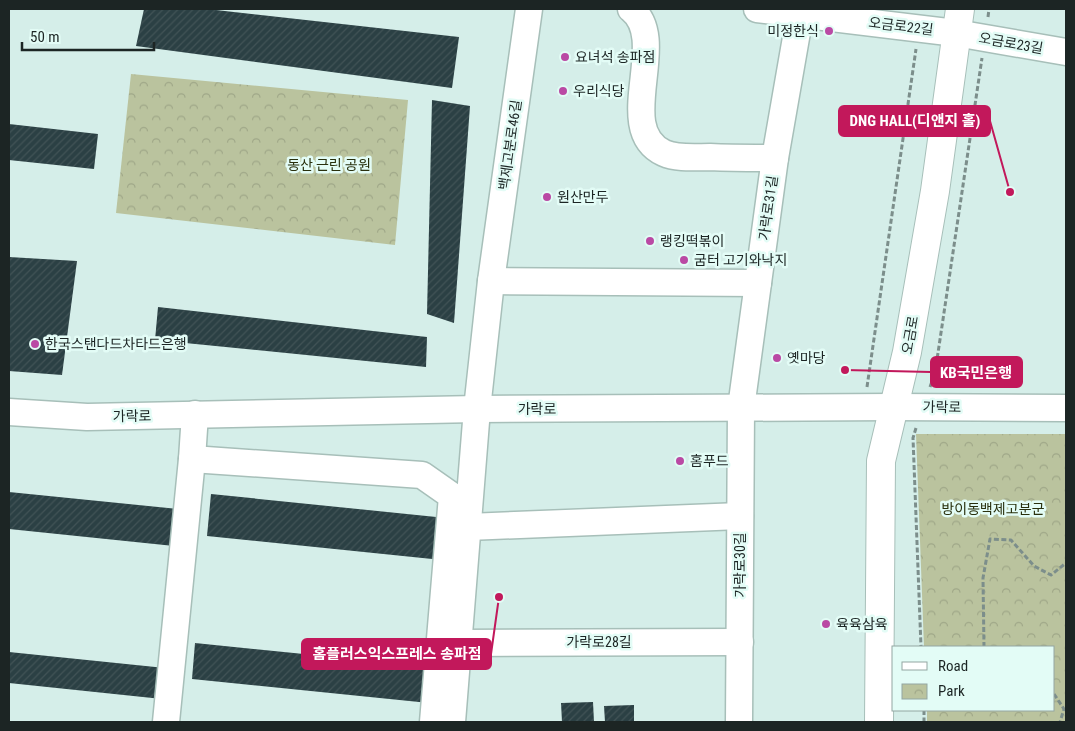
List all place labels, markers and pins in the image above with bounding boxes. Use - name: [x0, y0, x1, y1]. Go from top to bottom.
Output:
- place label: 미정한식: [767, 23, 819, 39]
- marker: 미정한식: [823, 25, 835, 37]
- place label: 요녀석 송파점: [575, 49, 656, 65]
- marker: 요녀석 송파점: [559, 51, 571, 63]
- place label: 우리식당: [573, 83, 625, 99]
- marker: 우리식당: [557, 85, 569, 97]
- callout: DNG HALL(디앤지 홀): [839, 106, 990, 136]
- place label: 원산만두: [557, 189, 609, 205]
- marker: 원산만두: [541, 191, 553, 203]
- place label: 랭킹떡볶이: [660, 233, 724, 249]
- marker: 랭킹떡볶이: [644, 235, 656, 247]
- place label: 굼터 고기와낙지: [694, 252, 787, 268]
- marker: 굼터 고기와낙지: [678, 254, 690, 266]
- place label: 한국스탠다드차타드은행: [45, 336, 187, 352]
- marker: 한국스탠다드차타드은행: [29, 338, 41, 350]
- place label: 옛마당: [787, 350, 826, 366]
- marker: 옛마당: [771, 352, 783, 364]
- callout: KB국민은행: [931, 357, 1022, 387]
- place label: 홈푸드: [690, 453, 729, 469]
- marker: 홈푸드: [674, 455, 686, 467]
- place label: 육육삼육: [836, 616, 888, 632]
- marker: 육육삼육: [820, 618, 832, 630]
- callout: 홈플러스익스프레스 송파점: [302, 639, 491, 669]

